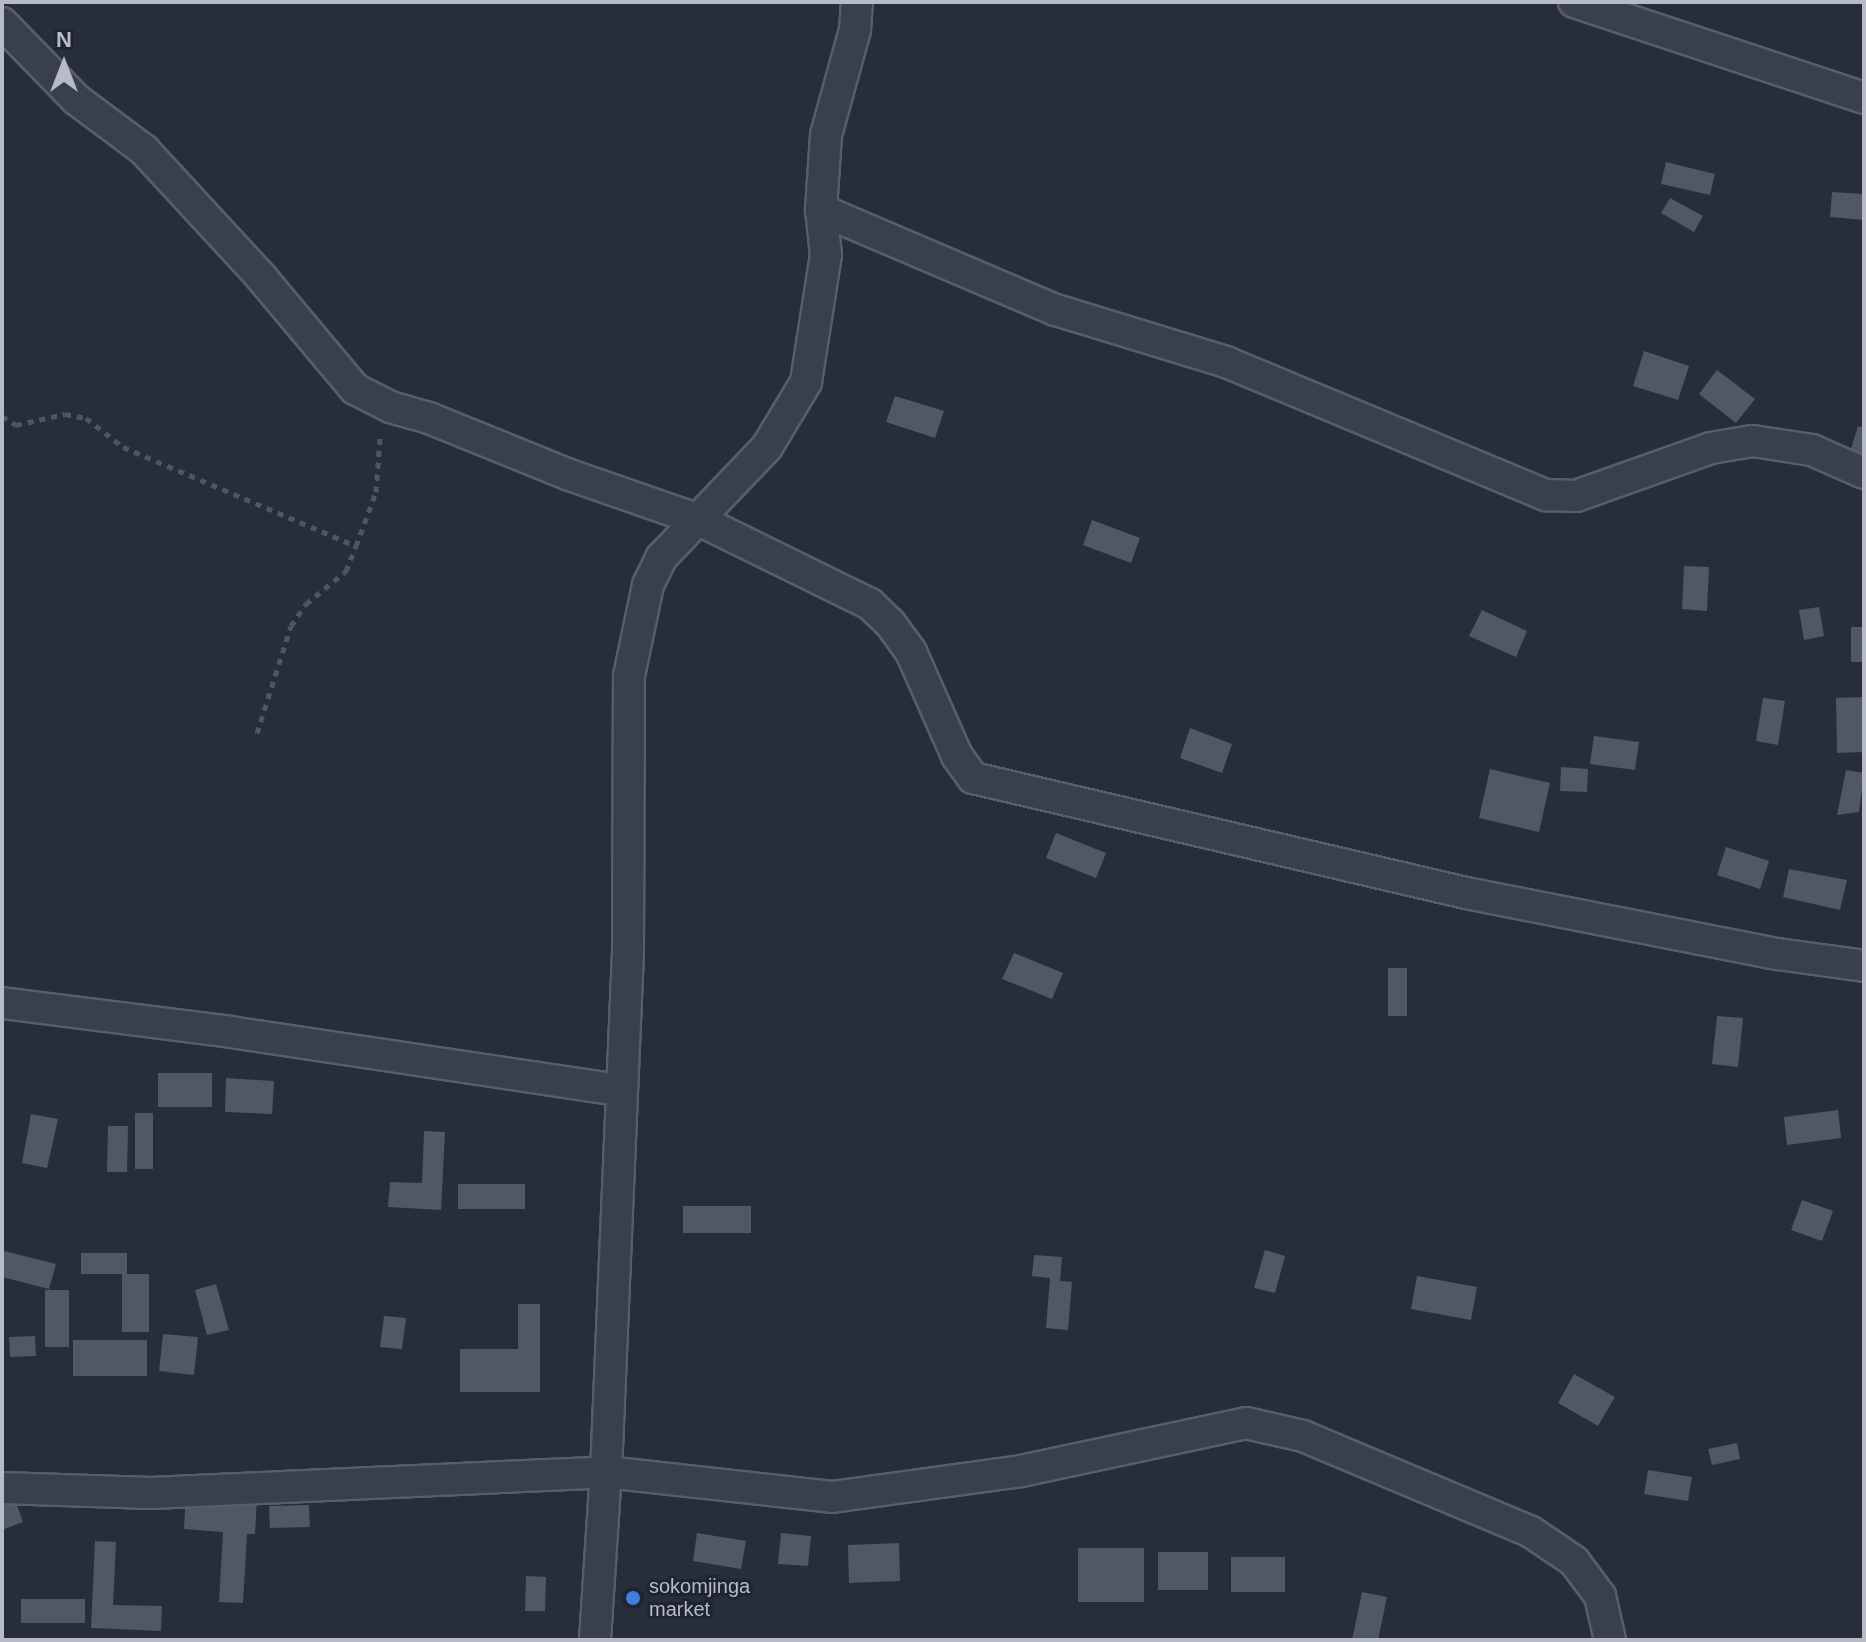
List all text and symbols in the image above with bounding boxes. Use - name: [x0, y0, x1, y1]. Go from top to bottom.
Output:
- north arrow: [24, 24, 104, 104]
- text: N: [56, 27, 72, 52]
- place label: sokomjinga market: [649, 1574, 750, 1621]
- marker: sokomjinga market: [624, 1589, 642, 1607]

